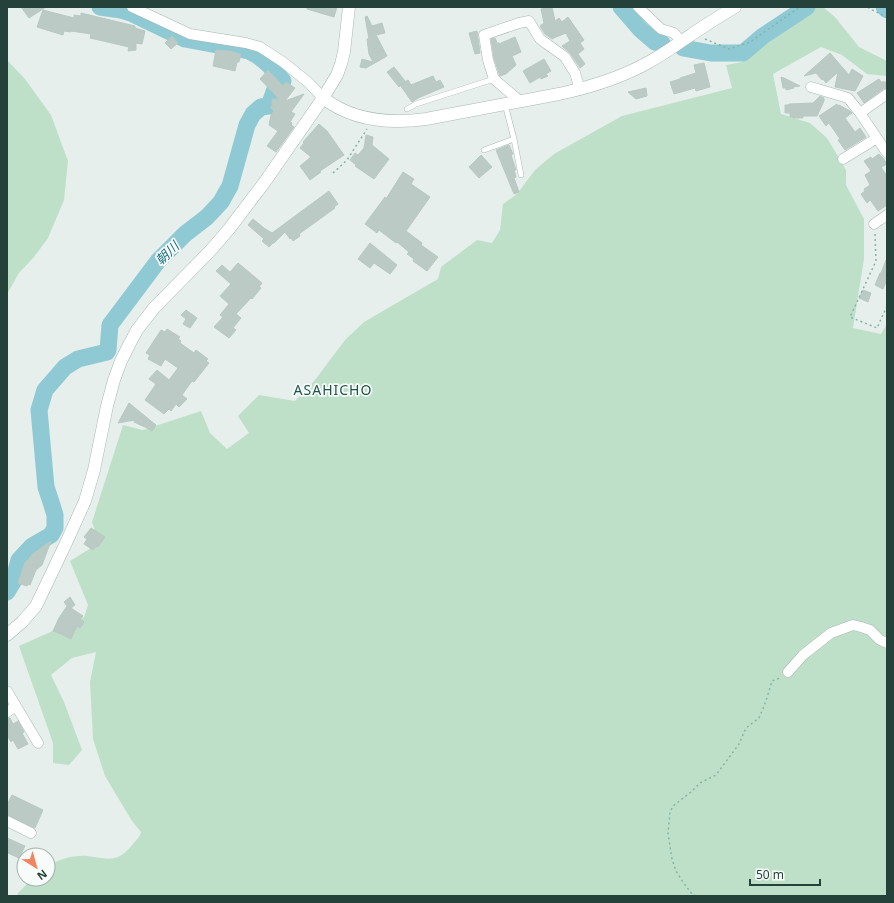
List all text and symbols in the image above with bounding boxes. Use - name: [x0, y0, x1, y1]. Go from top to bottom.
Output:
- water label: 朝川: [151, 236, 184, 269]
- district label: ASAHICHO: [294, 380, 372, 399]
- north arrow: [16, 847, 56, 887]
- scale bar: [750, 861, 820, 887]
- text: 50 m: [756, 866, 784, 883]
- text: N: [34, 867, 50, 884]

